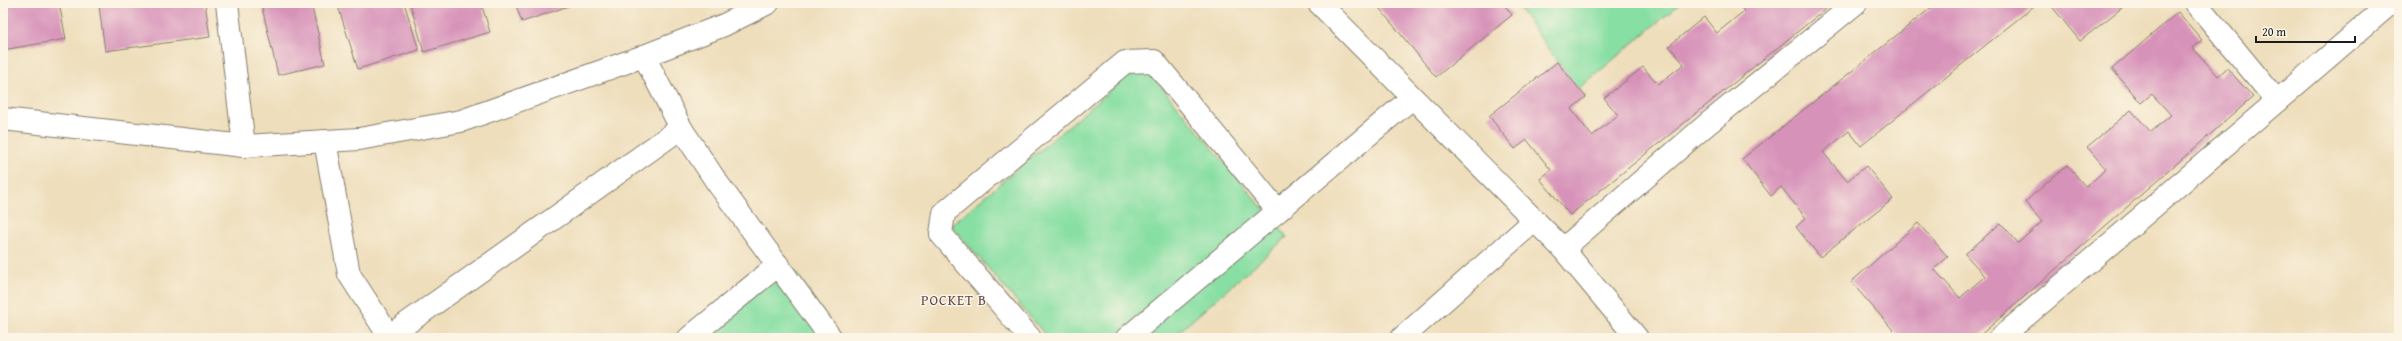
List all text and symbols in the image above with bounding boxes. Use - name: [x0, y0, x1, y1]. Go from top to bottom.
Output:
- scale bar: [2256, 18, 2355, 44]
- text: 20 m: [2262, 23, 2286, 40]
- district label: POCKET B: [921, 290, 987, 310]

